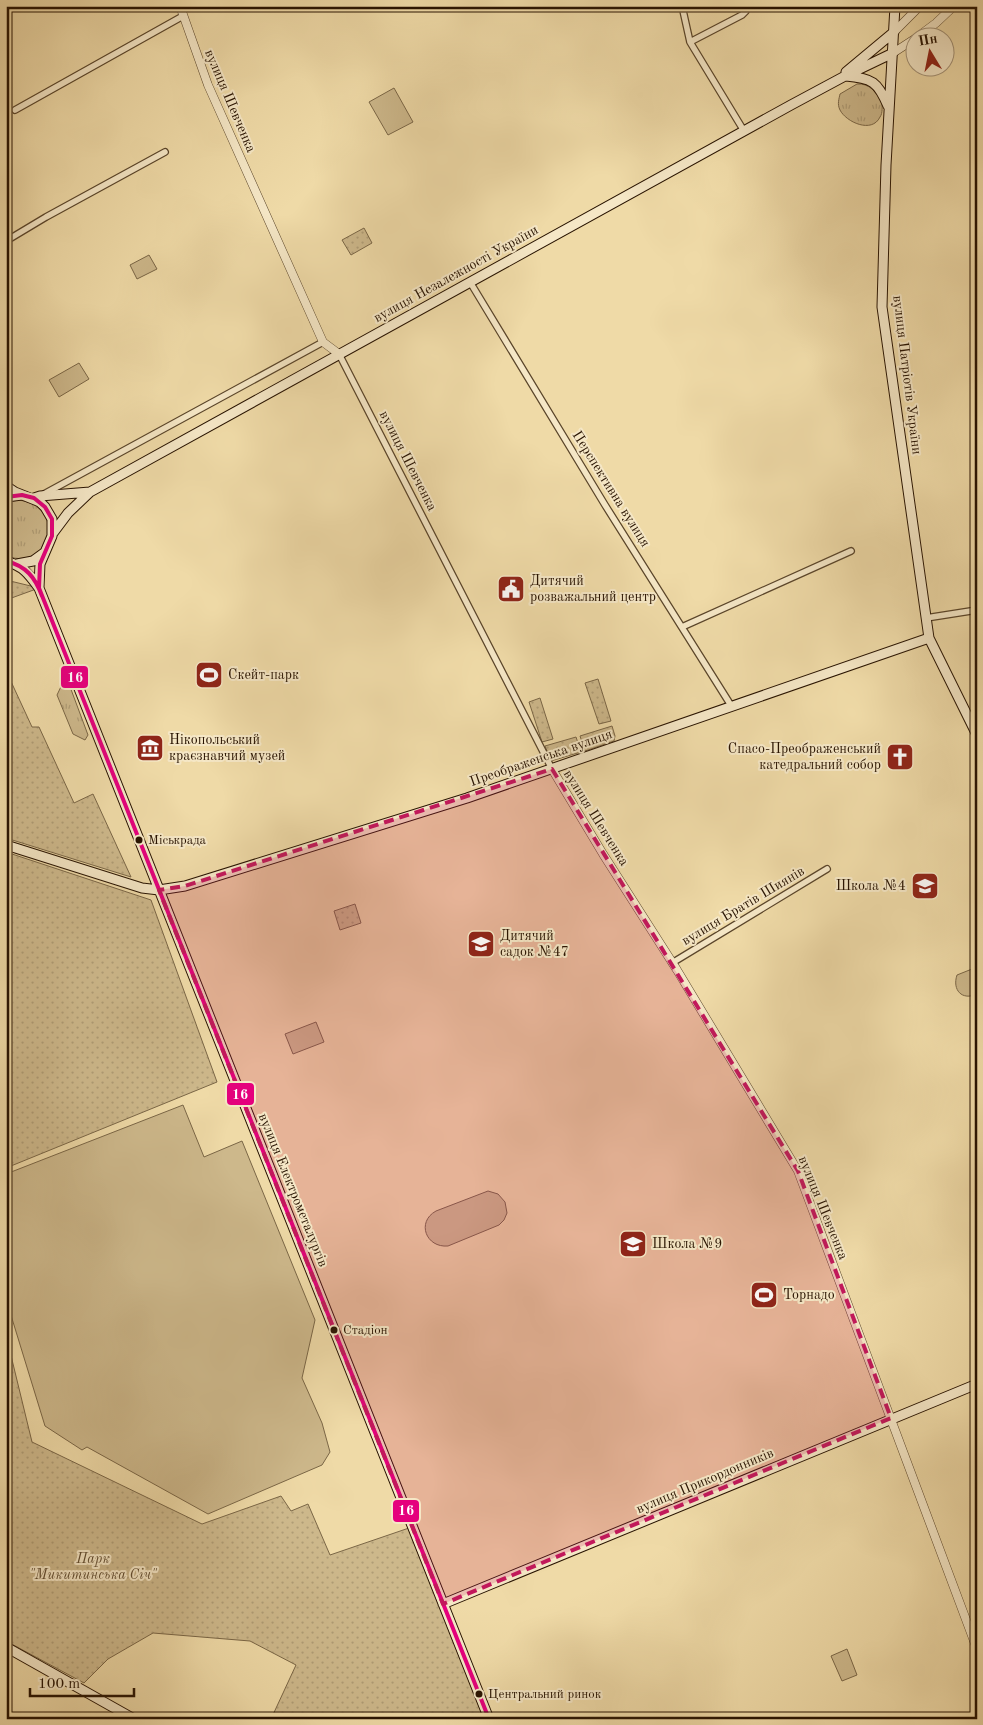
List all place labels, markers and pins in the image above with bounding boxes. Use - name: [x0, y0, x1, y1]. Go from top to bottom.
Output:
- public building icon: Дитячий розважальний центр: [496, 574, 526, 604]
- place label: Дитячий розважальний центр: [530, 574, 656, 604]
- sports icon: Скейт-парк: [194, 660, 224, 690]
- place label: Скейт-парк: [228, 668, 299, 682]
- museum icon: Нiкопольський краєзнавчий музей: [135, 733, 165, 763]
- place label: Нiкопольський краєзнавчий музей: [169, 733, 285, 763]
- place label: Спасо-Преображенський катедральний собор: [728, 742, 881, 772]
- church icon: Спасо-Преображенський катедральний собор: [885, 742, 915, 772]
- place label: Міськрада: [148, 834, 207, 847]
- marker: Міськрада: [134, 835, 144, 845]
- school or university icon: Школа №4: [910, 871, 940, 901]
- place label: Школа №4: [836, 879, 906, 893]
- school or university icon: Дитячий садок №47: [466, 929, 496, 959]
- place label: Дитячий садок №47: [500, 929, 569, 959]
- school or university icon: Школа №9: [618, 1229, 648, 1259]
- place label: Школа №9: [652, 1237, 722, 1251]
- sports icon: Торнадо: [749, 1280, 779, 1310]
- place label: Торнадо: [783, 1288, 835, 1302]
- place label: Стадіон: [343, 1324, 388, 1337]
- marker: Стадіон: [329, 1325, 339, 1335]
- place label: Центральний ринок: [488, 1688, 602, 1701]
- marker: Центральний ринок: [474, 1689, 484, 1699]

